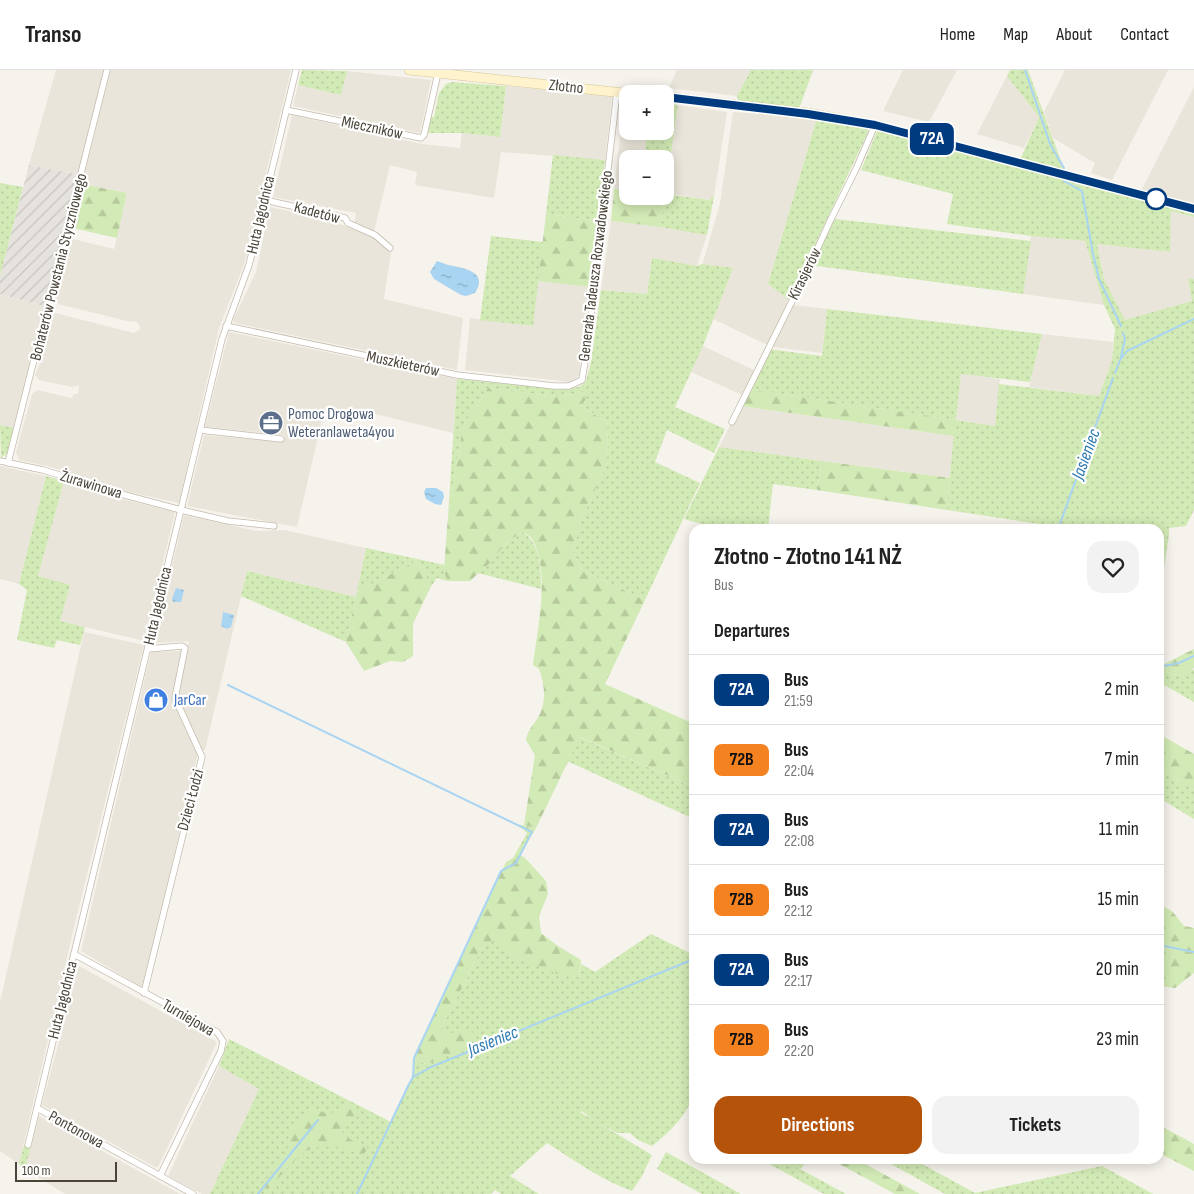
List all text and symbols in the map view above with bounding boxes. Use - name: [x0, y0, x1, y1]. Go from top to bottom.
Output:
- text: Transo: [25, 20, 81, 49]
- text: Home: [940, 24, 975, 45]
- text: Map: [1003, 24, 1028, 45]
- text: About: [1056, 24, 1092, 45]
- text: Contact: [1120, 24, 1169, 45]
- street label: Złotno: [548, 76, 584, 98]
- map controls: [619, 85, 674, 205]
- button: +: [619, 85, 674, 140]
- street label: Mieczników: [340, 112, 404, 144]
- line badge: 72A: [903, 123, 961, 155]
- text: 72A: [920, 128, 944, 149]
- button: −: [619, 150, 674, 205]
- street label: Generała Tadeusza Rozwadowskiego: [575, 169, 617, 363]
- street label: Bohaterów Powstania Styczniowego: [27, 171, 91, 363]
- street label: Huta Jagodnica: [243, 174, 279, 256]
- unlabelled marker: [1145, 188, 1167, 210]
- street label: Kadetów: [292, 198, 342, 228]
- street label: Kirasjerów: [784, 245, 826, 303]
- street label: Muszkieterów: [365, 347, 441, 381]
- place label: Pomoc Drogowa Weteranlaweta4you: [288, 405, 394, 442]
- office icon: Pomoc Drogowa Weteranlaweta4you: [258, 410, 284, 436]
- water label: Jasieniec: [1067, 426, 1105, 483]
- street label: Żurawinowa: [58, 467, 124, 503]
- button: heart: [1087, 541, 1139, 593]
- text: Złotno - Złotno 141 NŻ: [714, 542, 902, 571]
- street label: Huta Jagodnica: [140, 565, 176, 647]
- text: Bus: [714, 576, 734, 595]
- text: Departures: [714, 620, 790, 643]
- text: Bus: [784, 669, 809, 692]
- text: 2 min: [1104, 678, 1139, 701]
- text: 72A: [729, 679, 754, 700]
- shop icon: JarCar: [143, 687, 169, 713]
- place label: JarCar: [173, 691, 207, 710]
- text: 21:59: [784, 692, 813, 711]
- text: Bus: [784, 739, 809, 762]
- text: 7 min: [1105, 748, 1139, 771]
- text: 72B: [729, 749, 754, 770]
- text: 22:04: [784, 762, 814, 781]
- street label: Dzieci Łodzi: [174, 767, 208, 833]
- text: Bus: [784, 809, 809, 832]
- text: 11 min: [1099, 818, 1139, 841]
- text: 72A: [729, 819, 754, 840]
- text: 22:08: [784, 832, 814, 851]
- text: Bus: [784, 879, 809, 902]
- text: 15 min: [1098, 888, 1139, 911]
- text: 72B: [729, 889, 754, 910]
- text: 22:12: [784, 902, 813, 921]
- text: Bus: [784, 949, 809, 972]
- text: 20 min: [1096, 958, 1139, 981]
- street label: Huta Jagodnica: [44, 959, 82, 1041]
- text: 72A: [729, 959, 754, 980]
- text: 22:17: [784, 972, 812, 991]
- street label: Turniejowa: [158, 995, 218, 1041]
- text: Bus: [784, 1019, 809, 1042]
- water label: Jasieniec: [464, 1021, 521, 1061]
- text: 23 min: [1096, 1028, 1139, 1051]
- text: 72B: [729, 1029, 754, 1050]
- text: 22:20: [784, 1042, 814, 1061]
- button: Directions: [714, 1096, 922, 1154]
- button: Tickets: [932, 1096, 1139, 1154]
- street label: Pontonowa: [45, 1107, 107, 1153]
- scale bar: [15, 1159, 118, 1182]
- text: 100 m: [22, 1162, 51, 1179]

